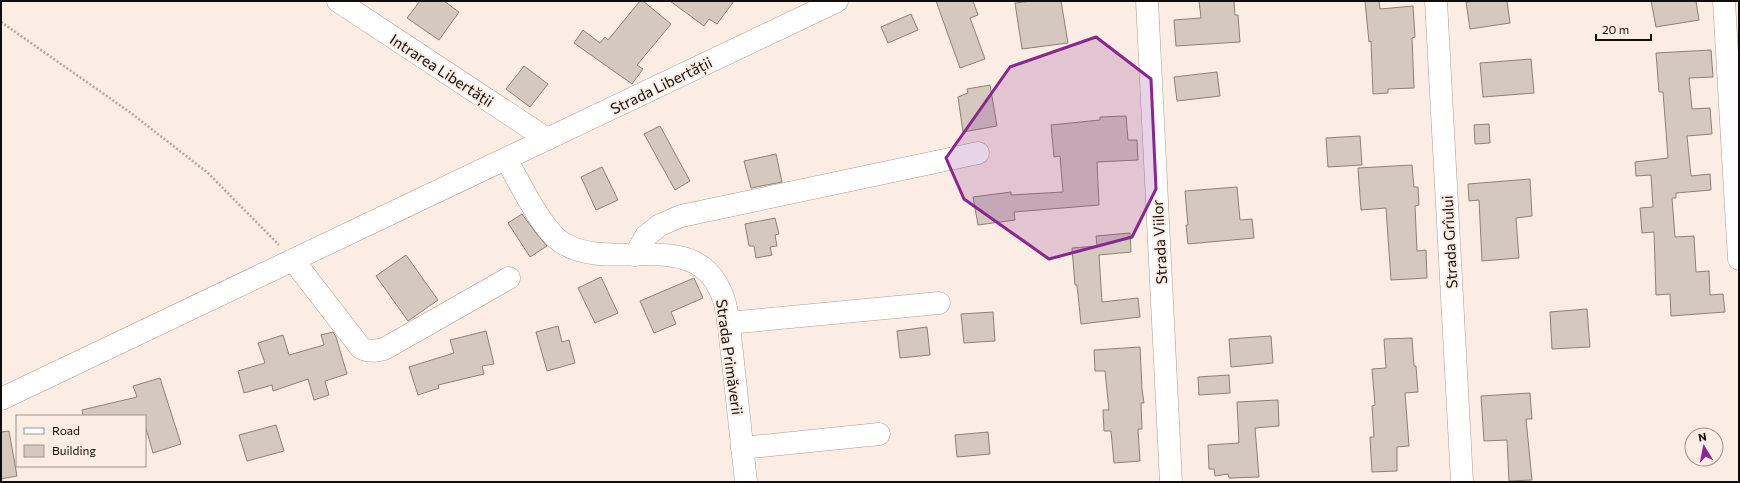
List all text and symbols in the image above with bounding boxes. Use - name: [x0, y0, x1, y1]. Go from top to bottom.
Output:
- scale bar: [1596, 16, 1651, 42]
- text: 20 m: [1602, 22, 1629, 36]
- street label: Intrarea Libertății: [386, 30, 497, 112]
- street label: Strada Libertății: [607, 53, 716, 119]
- street label: Strada Grîului: [1438, 195, 1460, 289]
- street label: Strada Viilor: [1148, 199, 1170, 285]
- street label: Strada Primăverii: [713, 298, 747, 416]
- legend: [16, 415, 146, 467]
- text: Road: [52, 423, 80, 437]
- north arrow: [1684, 427, 1724, 467]
- text: N: [1697, 430, 1707, 444]
- text: Building: [52, 443, 96, 457]

